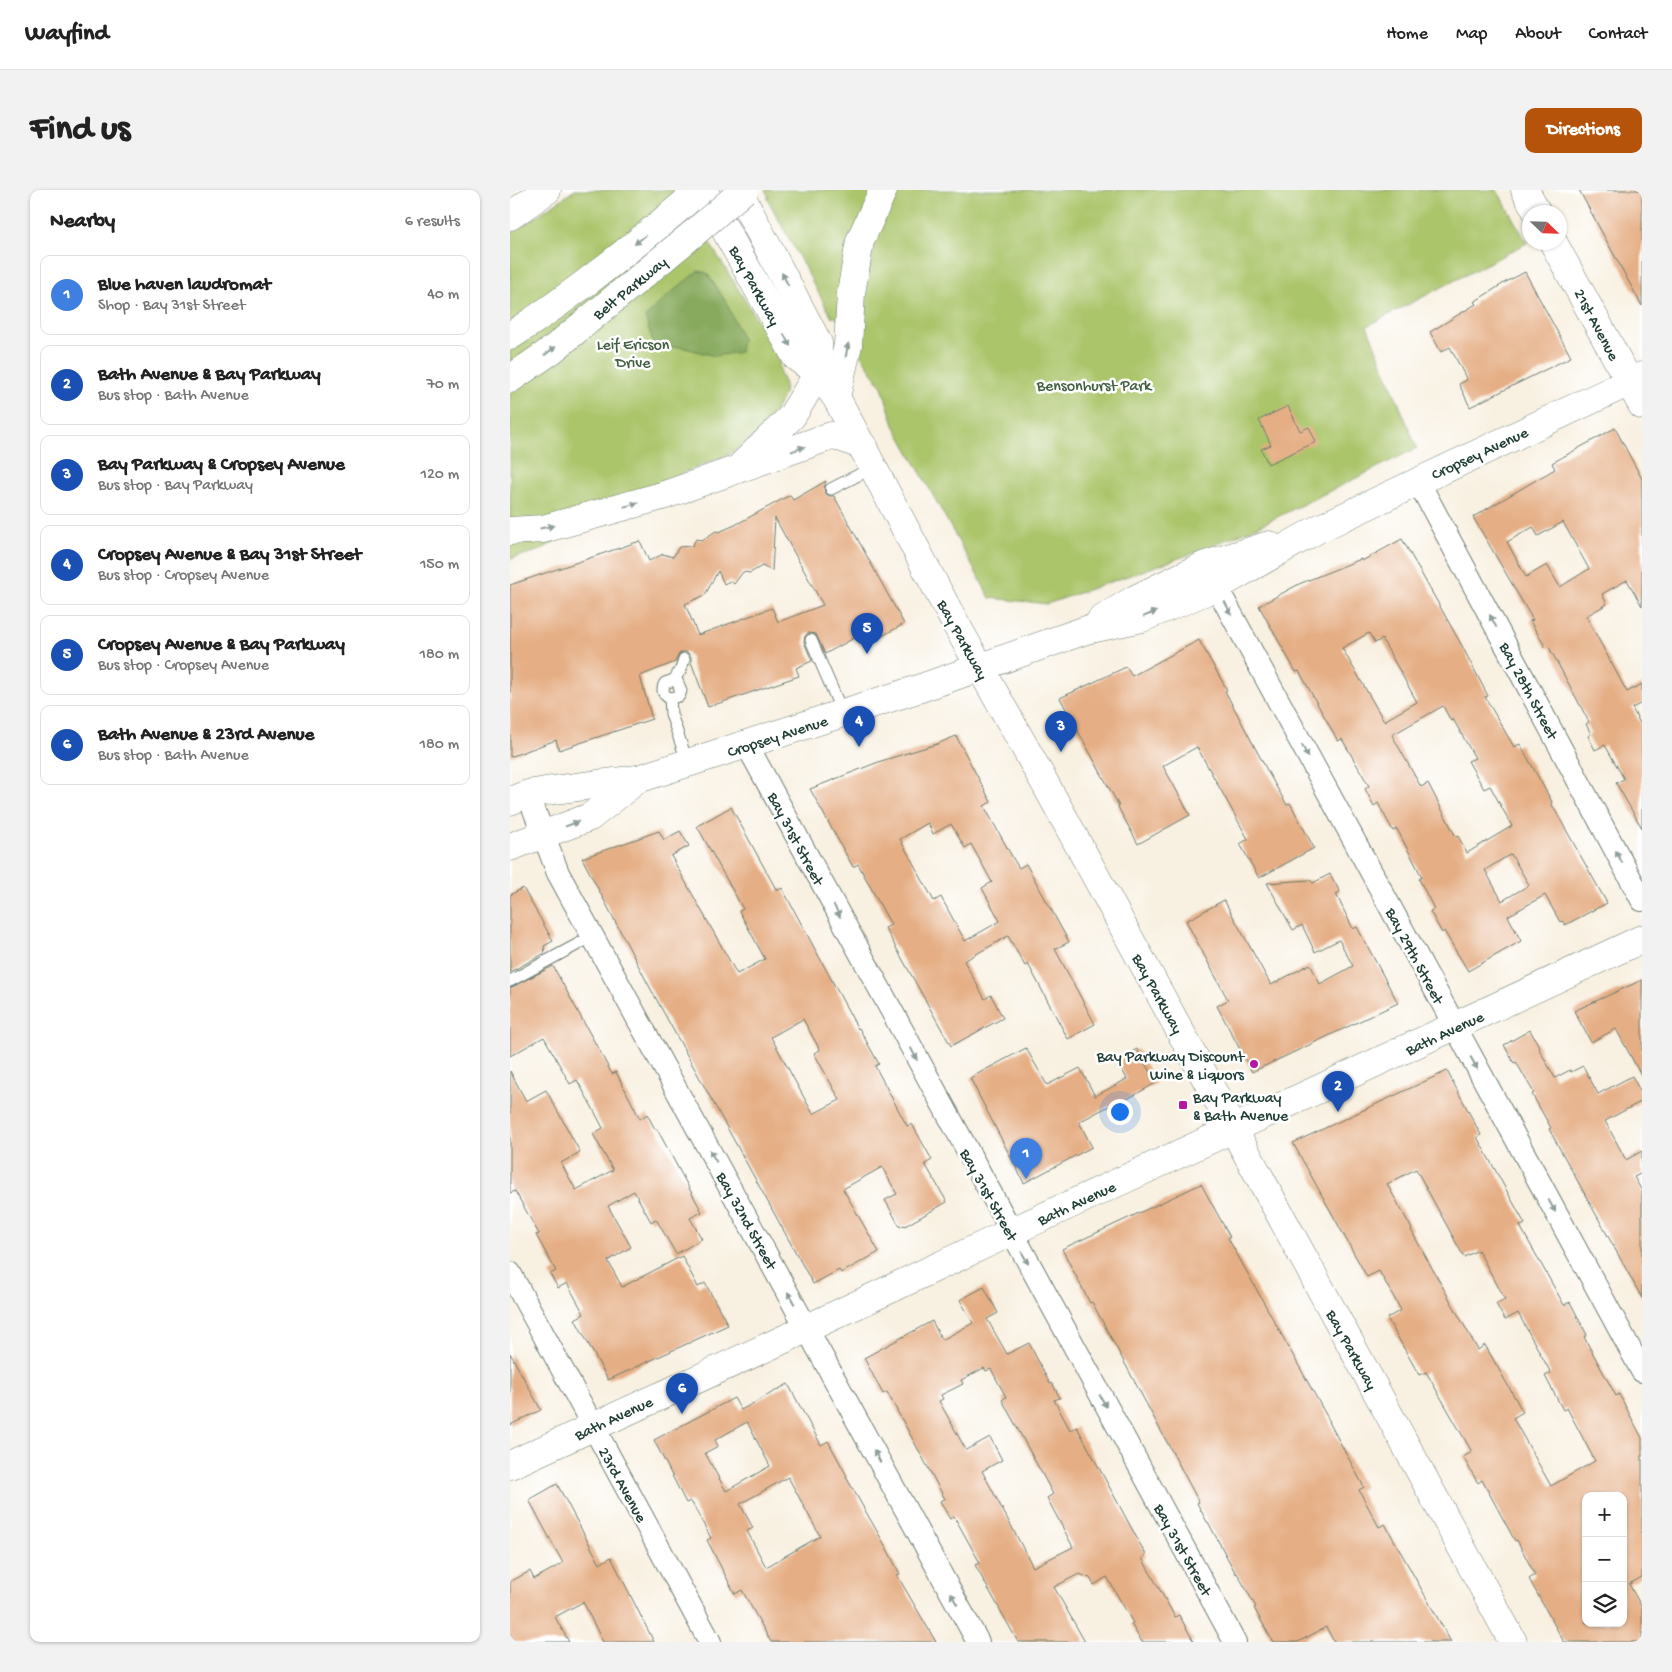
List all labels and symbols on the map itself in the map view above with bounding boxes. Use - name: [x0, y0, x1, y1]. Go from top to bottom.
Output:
- north arrow: [1522, 205, 1567, 250]
- one-way arrow: [634, 235, 647, 246]
- street label: Bay Parkway: [723, 243, 783, 330]
- street label: Belt Parkway: [589, 254, 672, 326]
- one-way arrow: [781, 272, 789, 287]
- street label: 21st Avenue: [1568, 286, 1622, 365]
- one-way arrow: [782, 333, 791, 346]
- park label: Leif Ericson Drive: [597, 337, 670, 374]
- one-way arrow: [843, 341, 851, 357]
- one-way arrow: [543, 346, 556, 357]
- park label: Bensonhurst Park: [1036, 378, 1153, 397]
- street label: Cropsey Avenue: [1429, 424, 1532, 486]
- one-way arrow: [790, 445, 805, 452]
- one-way arrow: [624, 500, 639, 508]
- one-way arrow: [540, 523, 555, 531]
- street label: Bay Parkway: [931, 597, 991, 684]
- one-way arrow: [1223, 601, 1232, 615]
- one-way arrow: [1143, 610, 1157, 618]
- pin: 5: [851, 613, 883, 654]
- one-way arrow: [1489, 613, 1497, 628]
- street label: Bay 28th Street: [1493, 639, 1561, 745]
- pin: 4: [843, 706, 875, 747]
- pin: 3: [1045, 711, 1077, 752]
- street label: Cropsey Avenue: [725, 713, 831, 764]
- one-way arrow: [1301, 744, 1309, 758]
- street label: Bay 31st Street: [761, 789, 827, 891]
- one-way arrow: [565, 820, 580, 828]
- one-way arrow: [1615, 849, 1623, 864]
- one-way arrow: [833, 904, 841, 918]
- street label: Bay 29th Street: [1379, 904, 1447, 1009]
- street label: Bay Parkway: [1126, 951, 1186, 1038]
- street label: Bath Avenue: [1402, 1008, 1488, 1062]
- one-way arrow: [910, 1047, 919, 1061]
- place label: Bay Parkway Discount Wine & Liquors: [1096, 1049, 1245, 1086]
- one-way arrow: [1470, 1056, 1478, 1070]
- marker: Bay Parkway Discount Wine & Liquors: [1248, 1058, 1260, 1070]
- pin: 2: [1322, 1071, 1354, 1112]
- place label: Bay Parkway & Bath Avenue: [1192, 1090, 1289, 1127]
- your location: [1107, 1099, 1133, 1125]
- marker: Bay Parkway & Bath Avenue: [1177, 1099, 1189, 1111]
- pin: 1: [1010, 1138, 1042, 1179]
- street label: Bay 31st Street: [953, 1145, 1021, 1246]
- one-way arrow: [709, 1148, 717, 1163]
- street label: Bay 32nd Street: [710, 1169, 780, 1275]
- street label: Bath Avenue: [1034, 1178, 1120, 1232]
- one-way arrow: [1548, 1198, 1556, 1213]
- one-way arrow: [1021, 1252, 1030, 1265]
- one-way arrow: [786, 1292, 795, 1305]
- street label: Bay Parkway: [1320, 1307, 1380, 1394]
- pin: 6: [666, 1373, 698, 1414]
- street label: Bath Avenue: [571, 1393, 657, 1447]
- one-way arrow: [1099, 1394, 1107, 1408]
- street label: 23rd Avenue: [592, 1445, 650, 1527]
- one-way arrow: [873, 1449, 881, 1464]
- street label: Bay 31st Street: [1147, 1500, 1215, 1601]
- one-way arrow: [950, 1593, 959, 1606]

